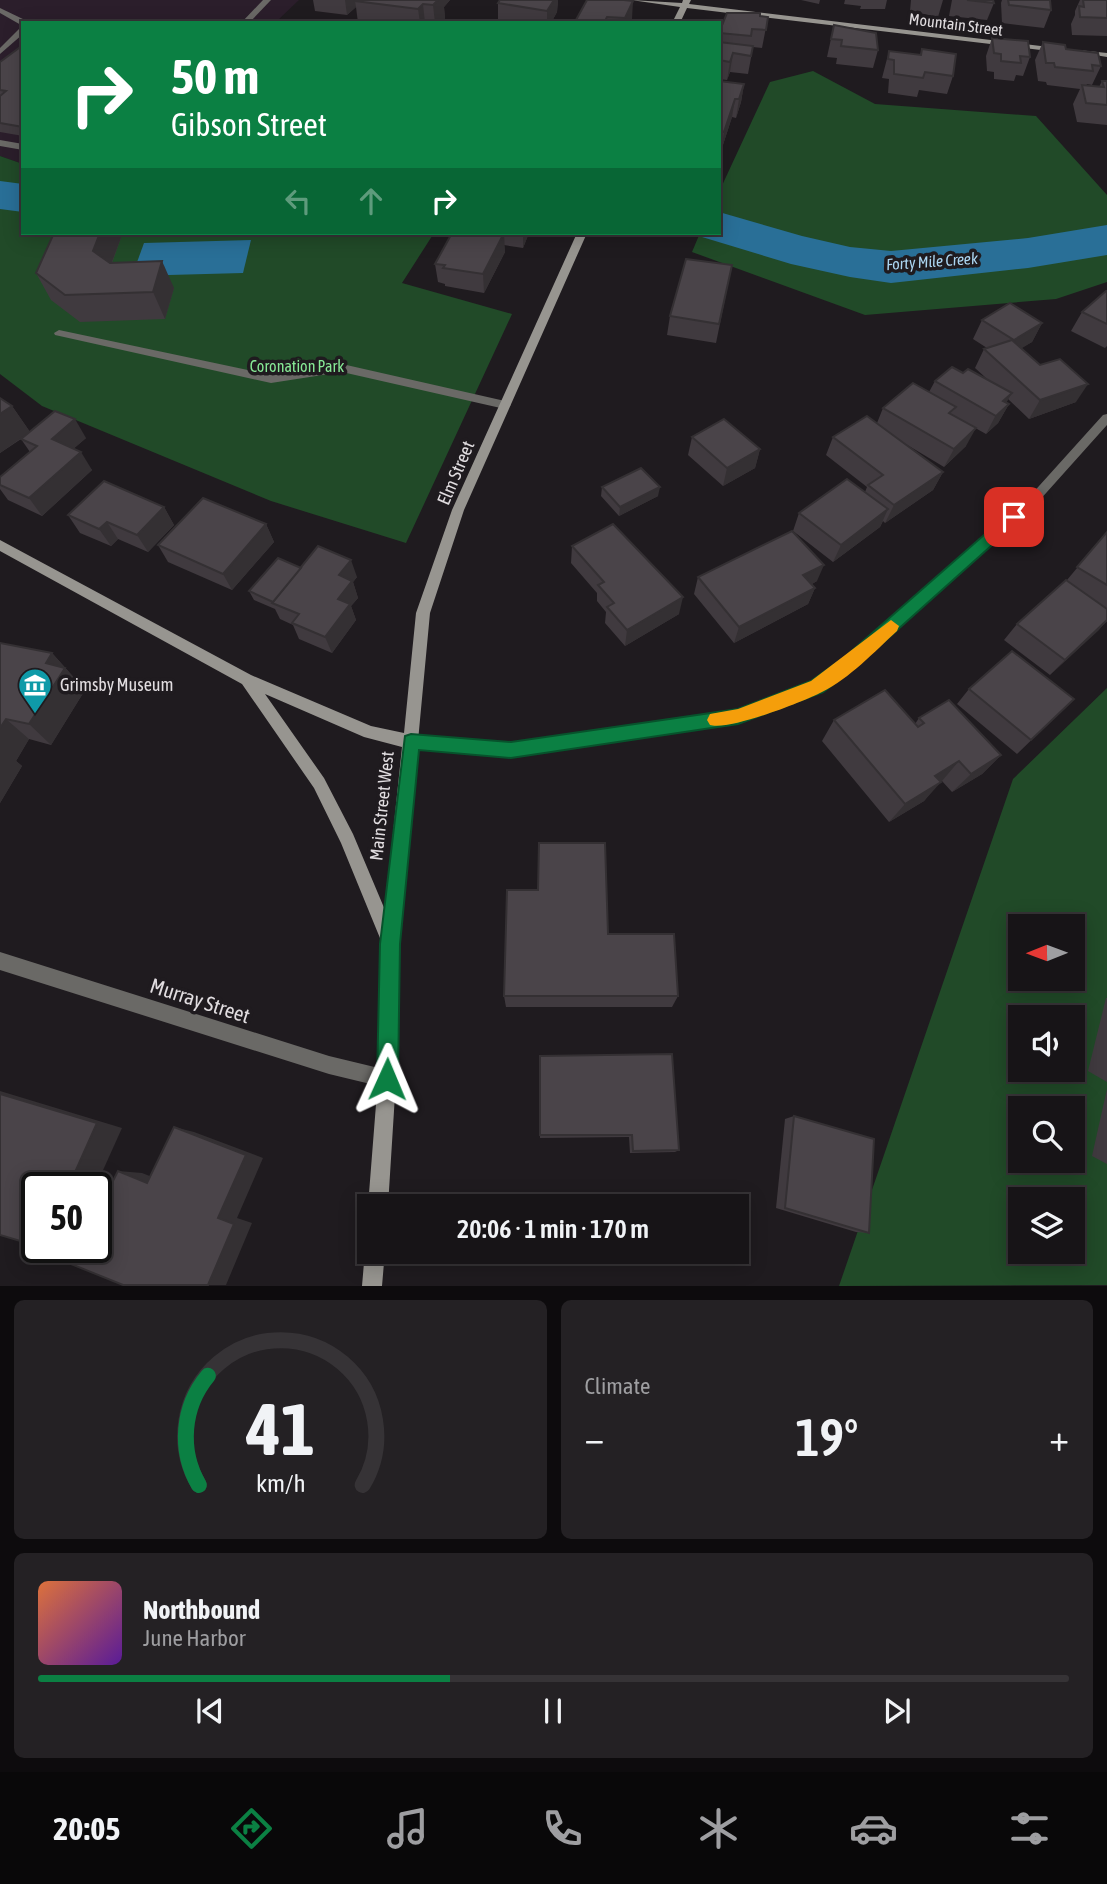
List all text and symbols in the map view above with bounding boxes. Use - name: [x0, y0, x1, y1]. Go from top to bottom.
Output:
- street label: Mountain Street: [908, 9, 1004, 39]
- text: 50 m: [171, 48, 259, 104]
- icon: right: [56, 49, 147, 140]
- text: Gibson Street: [171, 106, 327, 143]
- icon: left: [279, 182, 317, 220]
- icon: ahead: [352, 182, 390, 220]
- icon: right: [425, 182, 463, 220]
- water label: Forty Mile Creek: [885, 249, 980, 274]
- park label: Coronation Park: [250, 357, 344, 375]
- street label: Elm Street: [433, 438, 478, 508]
- pin: [984, 487, 1044, 547]
- icon: arrive: [995, 498, 1033, 536]
- museum icon: Grimsby Museum: [16, 666, 54, 715]
- place label: Grimsby Museum: [60, 674, 173, 695]
- street label: Main Street West: [365, 750, 398, 862]
- north arrow: [1008, 914, 1085, 990]
- map controls: [1008, 914, 1085, 1264]
- street label: Murray Street: [147, 973, 253, 1027]
- button: sound: [1008, 1005, 1085, 1082]
- position arrow: [350, 1042, 424, 1116]
- button: search: [1008, 1096, 1085, 1173]
- speed limit sign: 50: [21, 1172, 112, 1263]
- button: layers: [1008, 1187, 1085, 1264]
- text: 20:06 · 1 min · 170 m: [457, 1214, 649, 1244]
- text: Climate: [585, 1373, 650, 1399]
- text: 41: [245, 1388, 314, 1471]
- text: 19°: [795, 1407, 858, 1467]
- text: −: [585, 1416, 604, 1459]
- text: +: [1049, 1416, 1069, 1459]
- text: km/h: [255, 1469, 305, 1497]
- text: Northbound: [143, 1595, 260, 1625]
- text: June Harbor: [143, 1625, 246, 1651]
- icon: previous: [191, 1692, 229, 1730]
- icon: pause: [534, 1692, 572, 1730]
- icon: next: [878, 1692, 916, 1730]
- icon: directions: [227, 1804, 276, 1853]
- icon: music: [383, 1804, 432, 1853]
- icon: phone: [538, 1804, 587, 1853]
- icon: climate: [694, 1804, 743, 1853]
- icon: car: [849, 1804, 898, 1853]
- icon: filters: [1005, 1804, 1054, 1853]
- text: 20:05: [53, 1810, 120, 1847]

